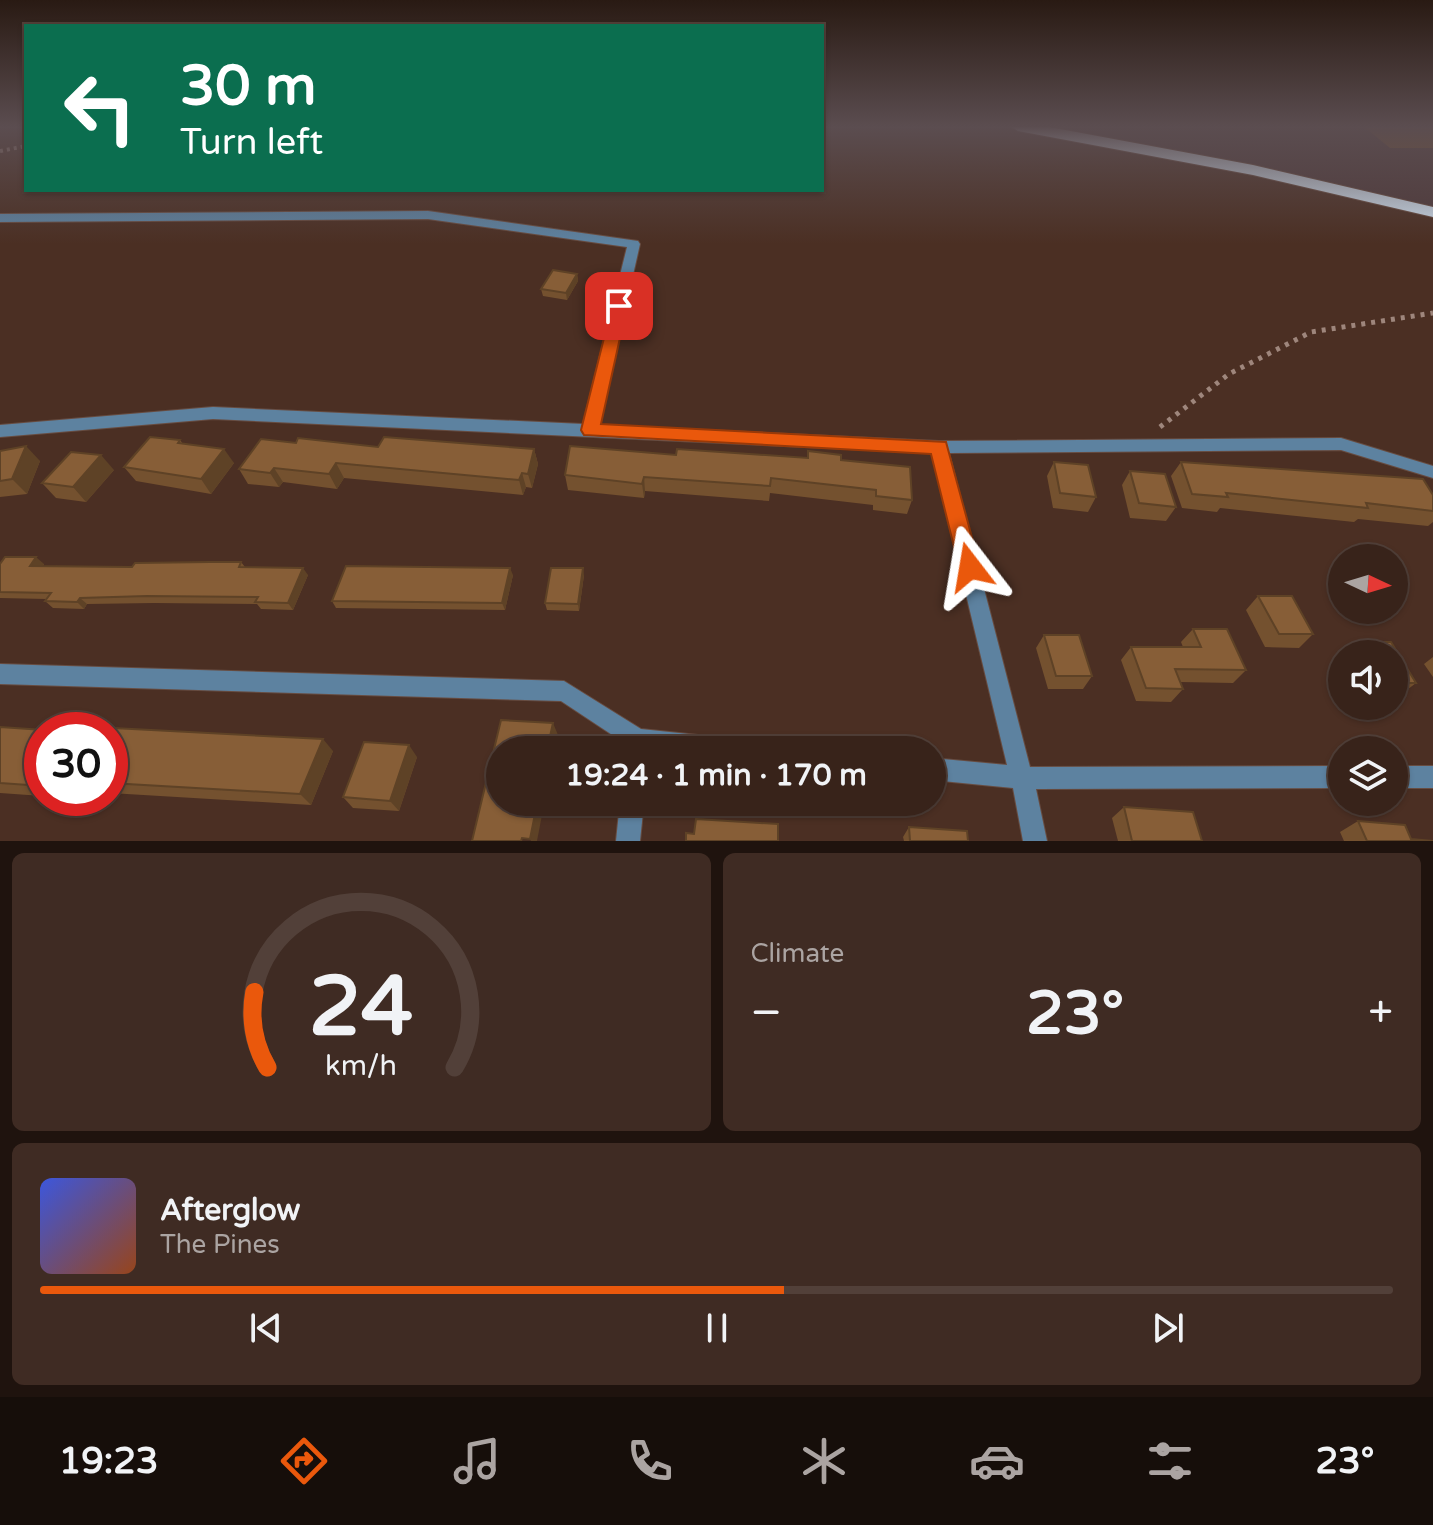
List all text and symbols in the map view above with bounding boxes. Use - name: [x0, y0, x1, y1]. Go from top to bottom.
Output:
- text: 30 m: [180, 53, 316, 120]
- icon: left: [48, 56, 152, 160]
- text: Turn left: [180, 121, 323, 164]
- pin: [585, 272, 653, 340]
- icon: arrive: [597, 284, 641, 328]
- position arrow: [928, 525, 1012, 609]
- north arrow: [1328, 544, 1408, 624]
- map controls: [1328, 544, 1408, 816]
- button: sound: [1328, 640, 1408, 720]
- speed limit sign: 30: [24, 712, 128, 816]
- button: layers: [1328, 736, 1408, 816]
- text: 19:24 · 1 min · 170 m: [565, 757, 867, 794]
- text: Climate: [751, 938, 844, 969]
- text: 24: [309, 958, 413, 1058]
- text: 23°: [1026, 978, 1124, 1050]
- text: −: [751, 987, 782, 1040]
- text: +: [1368, 987, 1393, 1040]
- text: km/h: [325, 1049, 397, 1083]
- text: Afterglow: [160, 1192, 300, 1229]
- text: The Pines: [160, 1229, 280, 1260]
- icon: previous: [244, 1306, 288, 1350]
- icon: pause: [695, 1306, 739, 1350]
- icon: next: [1146, 1306, 1190, 1350]
- icon: directions: [276, 1433, 332, 1489]
- icon: music: [449, 1433, 505, 1489]
- icon: phone: [622, 1433, 678, 1489]
- icon: climate: [796, 1433, 852, 1489]
- icon: car: [969, 1433, 1025, 1489]
- icon: filters: [1142, 1433, 1198, 1489]
- text: 19:23: [59, 1440, 158, 1483]
- text: 23°: [1316, 1440, 1374, 1483]

